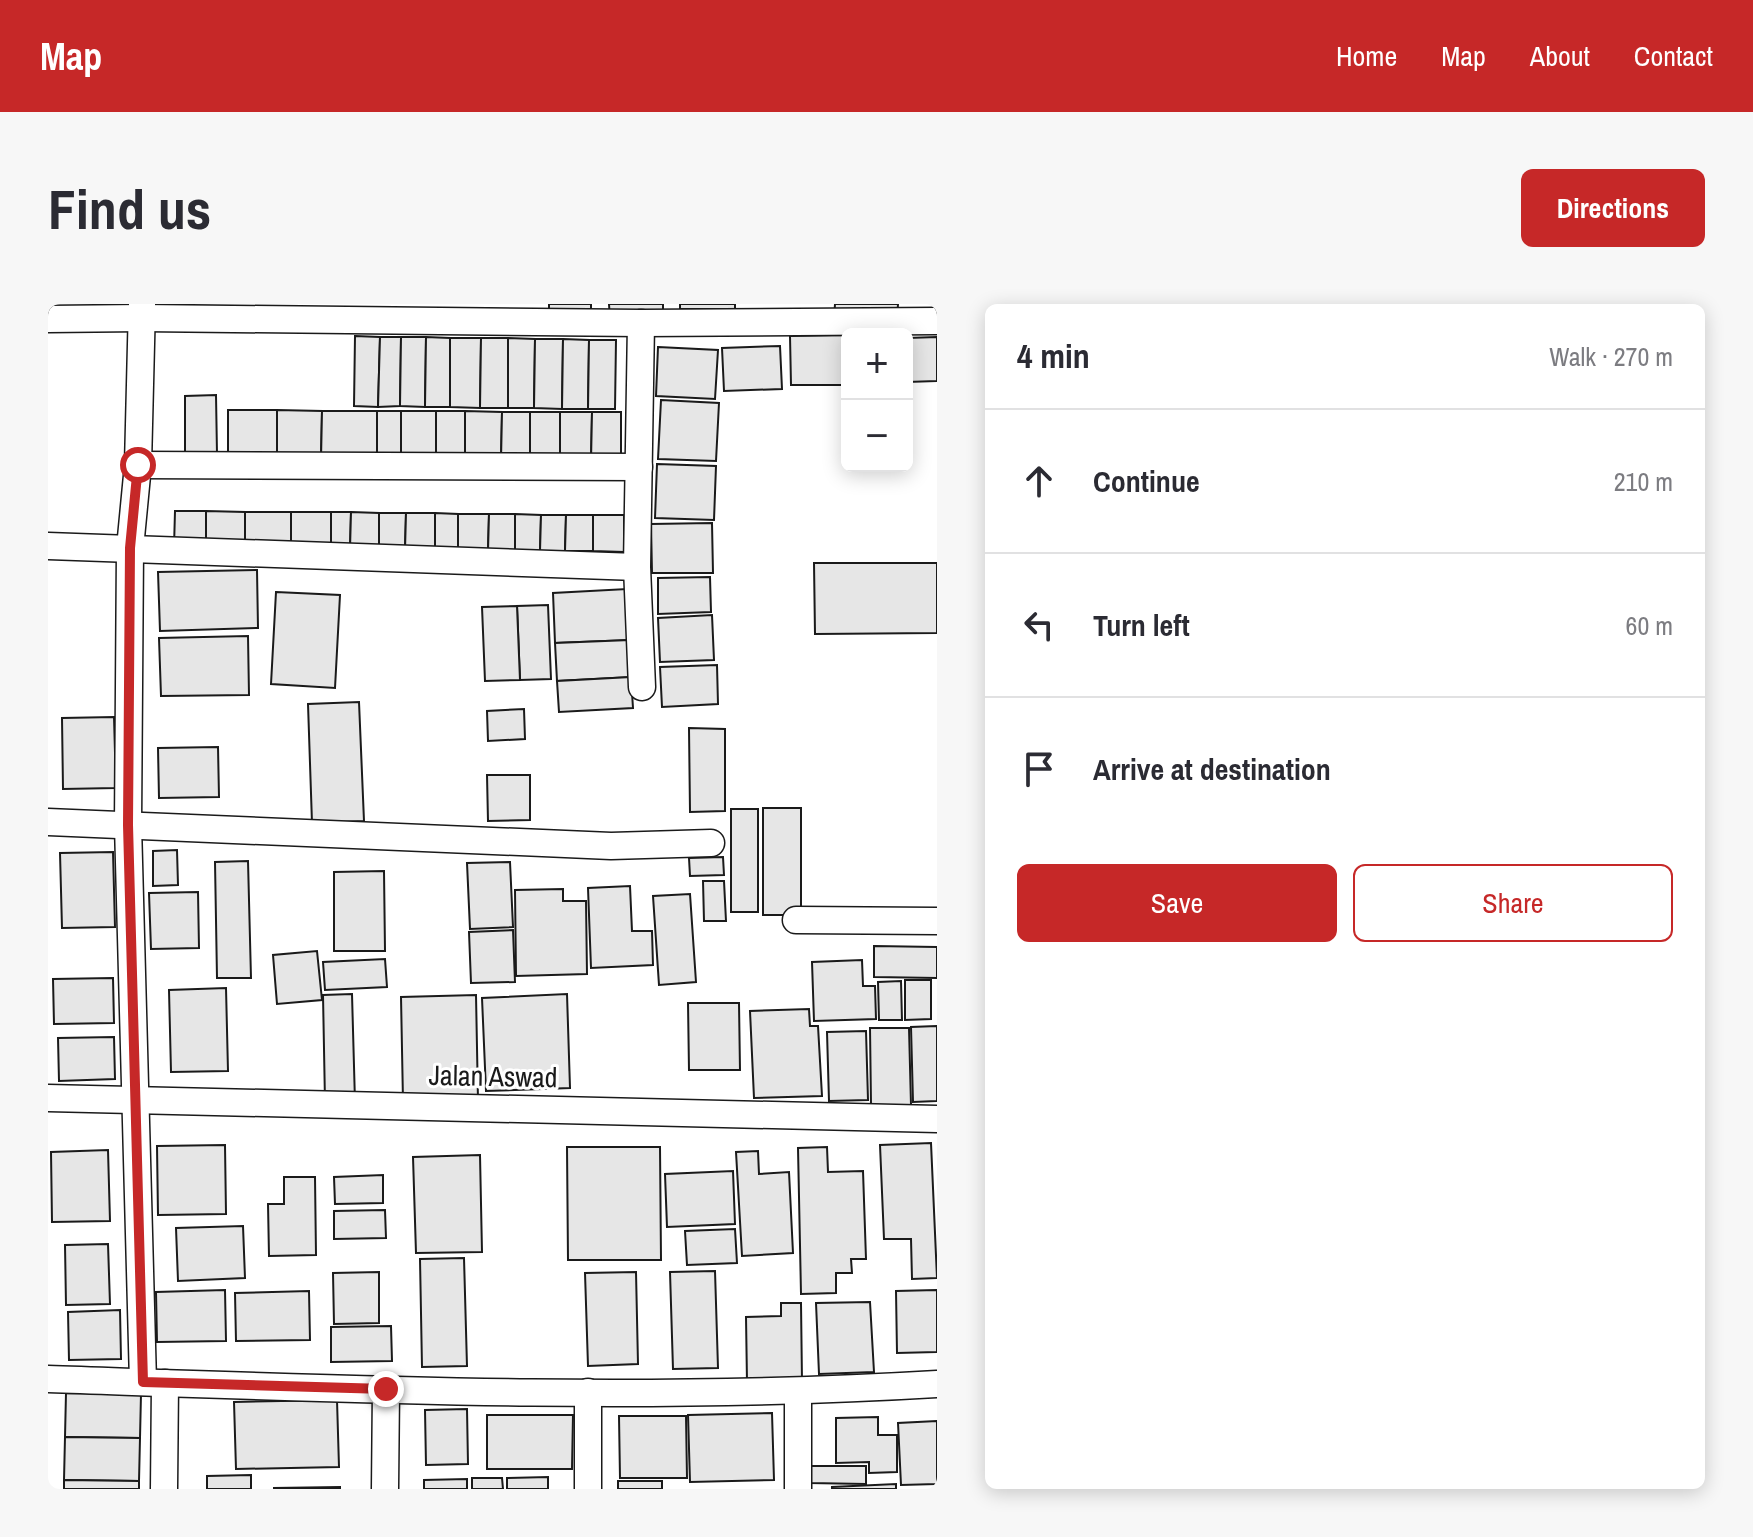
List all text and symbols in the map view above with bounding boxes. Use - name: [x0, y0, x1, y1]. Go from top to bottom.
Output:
- text: Map: [40, 31, 102, 82]
- text: Home: [1336, 37, 1397, 75]
- text: Map: [1441, 37, 1486, 75]
- text: About: [1530, 37, 1590, 75]
- text: Contact: [1634, 37, 1713, 75]
- button: Directions: [1521, 169, 1705, 247]
- text: Find us: [48, 171, 211, 246]
- map controls: [841, 328, 913, 472]
- button: +: [841, 328, 913, 400]
- text: 4 min: [1017, 333, 1090, 379]
- text: Walk · 270 m: [1549, 339, 1673, 374]
- button: −: [841, 400, 913, 472]
- route start: [120, 447, 156, 483]
- icon: ahead: [1017, 459, 1061, 503]
- text: Continue: [1093, 461, 1200, 501]
- text: 210 m: [1614, 464, 1673, 499]
- icon: left: [1017, 603, 1061, 647]
- text: Turn left: [1093, 605, 1190, 645]
- text: 60 m: [1626, 608, 1673, 643]
- icon: arrive: [1017, 747, 1061, 791]
- text: Arrive at destination: [1093, 749, 1331, 789]
- button: Save: [1017, 864, 1337, 942]
- button: Share: [1353, 864, 1673, 942]
- street label: Jalan Aswad: [428, 1056, 558, 1096]
- route end: [368, 1371, 404, 1407]

